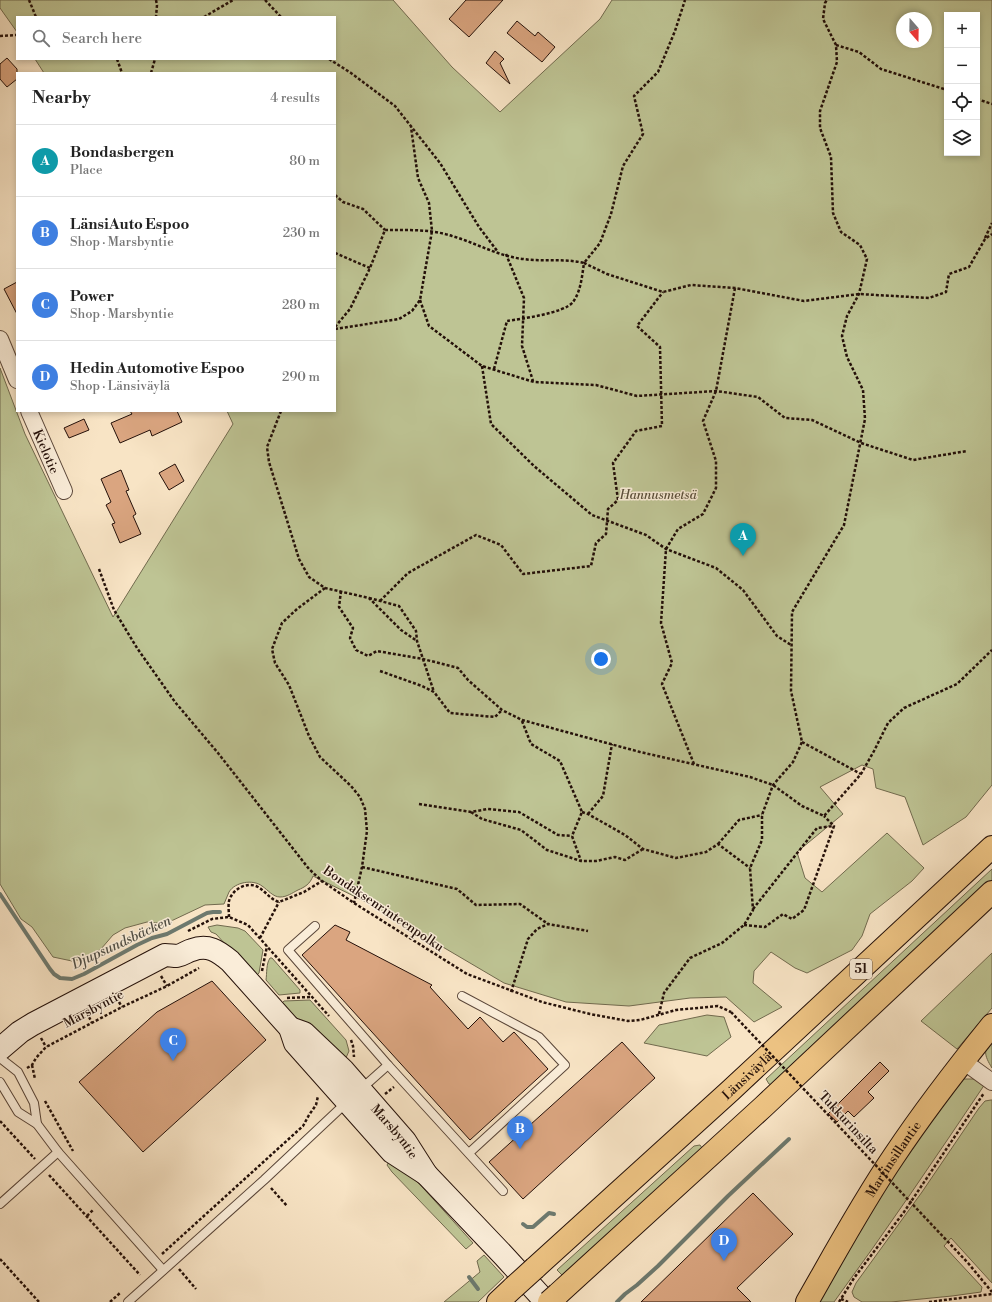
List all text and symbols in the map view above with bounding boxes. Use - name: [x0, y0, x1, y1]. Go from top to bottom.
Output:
- north arrow: [896, 12, 932, 48]
- map controls: [944, 12, 980, 156]
- button: +: [944, 12, 980, 48]
- search box: [16, 16, 336, 60]
- icon: search: [30, 27, 52, 49]
- text: Search here: [62, 29, 142, 48]
- button: −: [944, 48, 980, 84]
- button: locate: [944, 84, 980, 120]
- text: Nearby: [32, 87, 91, 109]
- text: 4 results: [270, 90, 320, 106]
- button: layers: [944, 120, 980, 156]
- text: Bondasbergen: [70, 143, 174, 162]
- text: A: [40, 153, 50, 169]
- text: 80 m: [289, 153, 320, 169]
- text: Place: [70, 162, 102, 178]
- text: LänsiAuto Espoo: [70, 215, 189, 234]
- text: B: [40, 225, 50, 241]
- text: 230 m: [283, 225, 320, 241]
- text: Shop · Marsbyntie: [70, 234, 174, 250]
- text: Power: [70, 287, 114, 306]
- text: C: [40, 297, 50, 313]
- text: 280 m: [282, 297, 320, 313]
- text: Shop · Marsbyntie: [70, 306, 174, 322]
- text: Hedin Automotive Espoo: [70, 359, 245, 378]
- text: D: [40, 369, 50, 385]
- text: 290 m: [282, 369, 320, 385]
- text: Shop · Länsiväylä: [70, 378, 170, 394]
- street label: Kielotie: [29, 427, 63, 477]
- park label: Hannusmetsä: [618, 487, 697, 503]
- pin: A: [730, 523, 756, 556]
- your location: [591, 649, 611, 669]
- street label: Bondaksenrinteenpolku: [319, 862, 447, 955]
- water label: Djupsundsbäcken: [68, 912, 174, 974]
- road number: 51: [850, 959, 872, 979]
- street label: Marsbyntie: [61, 986, 127, 1031]
- pin: C: [160, 1028, 186, 1061]
- street label: Länsiväylä: [719, 1049, 776, 1103]
- street label: Tukkurinsilta: [815, 1088, 882, 1158]
- street label: Marsbyntie: [367, 1101, 421, 1162]
- pin: B: [507, 1116, 533, 1149]
- street label: Martinsillantie: [863, 1118, 925, 1200]
- pin: D: [711, 1228, 737, 1261]

